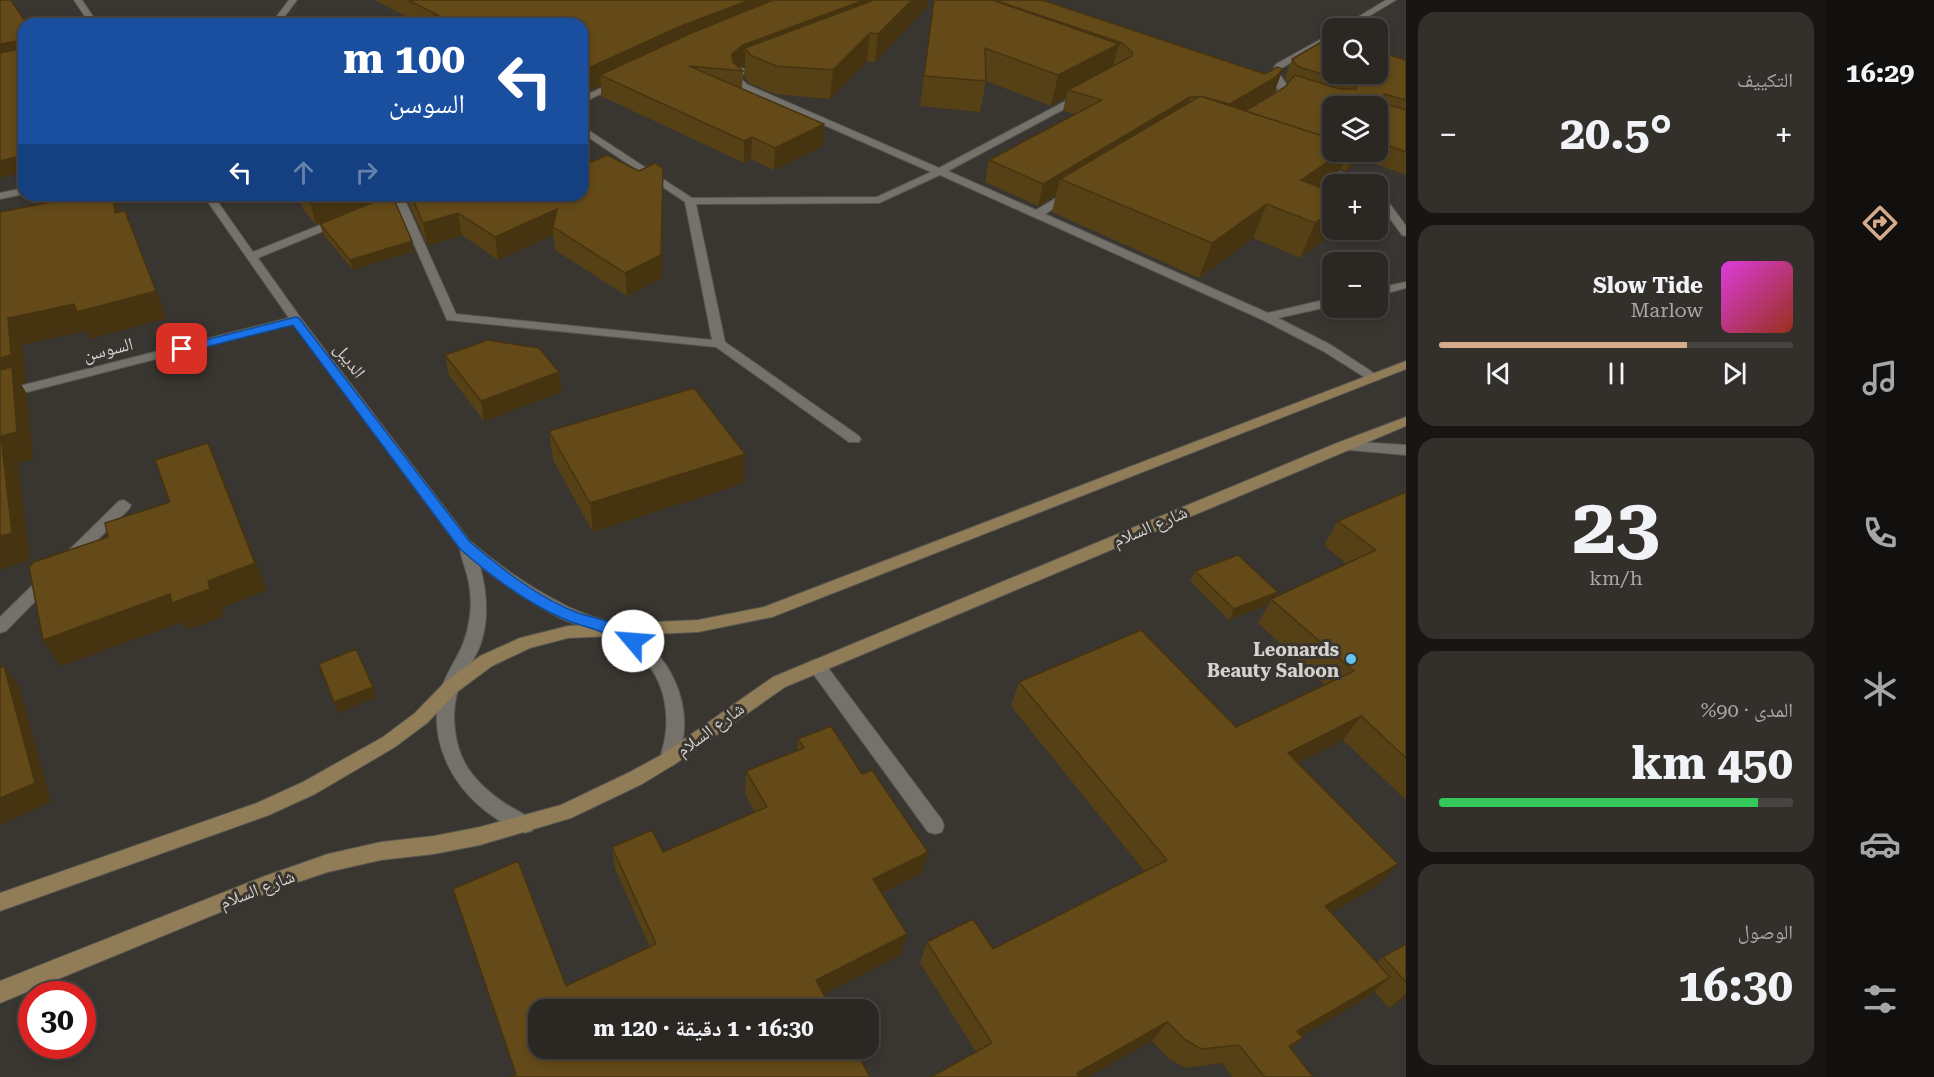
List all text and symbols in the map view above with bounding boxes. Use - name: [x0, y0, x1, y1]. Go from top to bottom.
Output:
- map controls: [1322, 18, 1388, 318]
- button: search: [1322, 18, 1388, 84]
- text: 100 m: [343, 34, 465, 83]
- icon: left: [486, 42, 564, 120]
- text: 16:29: [1846, 57, 1914, 89]
- text: التكييف: [1737, 68, 1793, 92]
- text: السوسن: [389, 88, 465, 120]
- button: layers: [1322, 96, 1388, 162]
- text: 20.5°: [1560, 107, 1672, 160]
- text: −: [1439, 115, 1457, 154]
- text: +: [1775, 115, 1793, 154]
- icon: left: [224, 156, 257, 189]
- icon: ahead: [287, 156, 320, 189]
- icon: right: [350, 156, 383, 189]
- button: +: [1322, 174, 1388, 240]
- icon: directions: [1859, 202, 1901, 244]
- button: −: [1322, 252, 1388, 318]
- text: Slow Tide: [1593, 273, 1703, 298]
- text: Marlow: [1630, 298, 1703, 322]
- pin: [156, 323, 207, 374]
- icon: arrive: [165, 332, 198, 365]
- street label: السوسن: [81, 333, 135, 366]
- street label: الديبل: [329, 338, 370, 382]
- icon: previous: [1482, 357, 1515, 390]
- icon: pause: [1600, 357, 1633, 390]
- icon: next: [1718, 357, 1751, 390]
- icon: music: [1859, 357, 1901, 399]
- text: 23: [1572, 481, 1660, 572]
- street label: شارع السلام: [1110, 501, 1191, 553]
- icon: phone: [1859, 512, 1901, 554]
- text: km/h: [1589, 566, 1643, 590]
- position arrow: [601, 609, 665, 673]
- place label: Leonards Beauty Saloon: [1207, 639, 1339, 681]
- marker: Leonards Beauty Saloon: [1344, 652, 1358, 666]
- icon: climate: [1859, 668, 1901, 710]
- street label: شارع السلام: [672, 697, 749, 762]
- text: المدى · 90%: [1701, 698, 1793, 722]
- text: 450 km: [1632, 737, 1793, 790]
- icon: car: [1859, 823, 1901, 865]
- street label: شارع السلام: [217, 865, 298, 915]
- text: الوصول: [1738, 920, 1793, 944]
- text: 16:30: [1678, 959, 1793, 1012]
- icon: filters: [1859, 978, 1901, 1020]
- speed limit sign: 30: [18, 981, 96, 1059]
- text: 16:30 · 1 دقيقة · 120 m: [593, 1016, 814, 1041]

